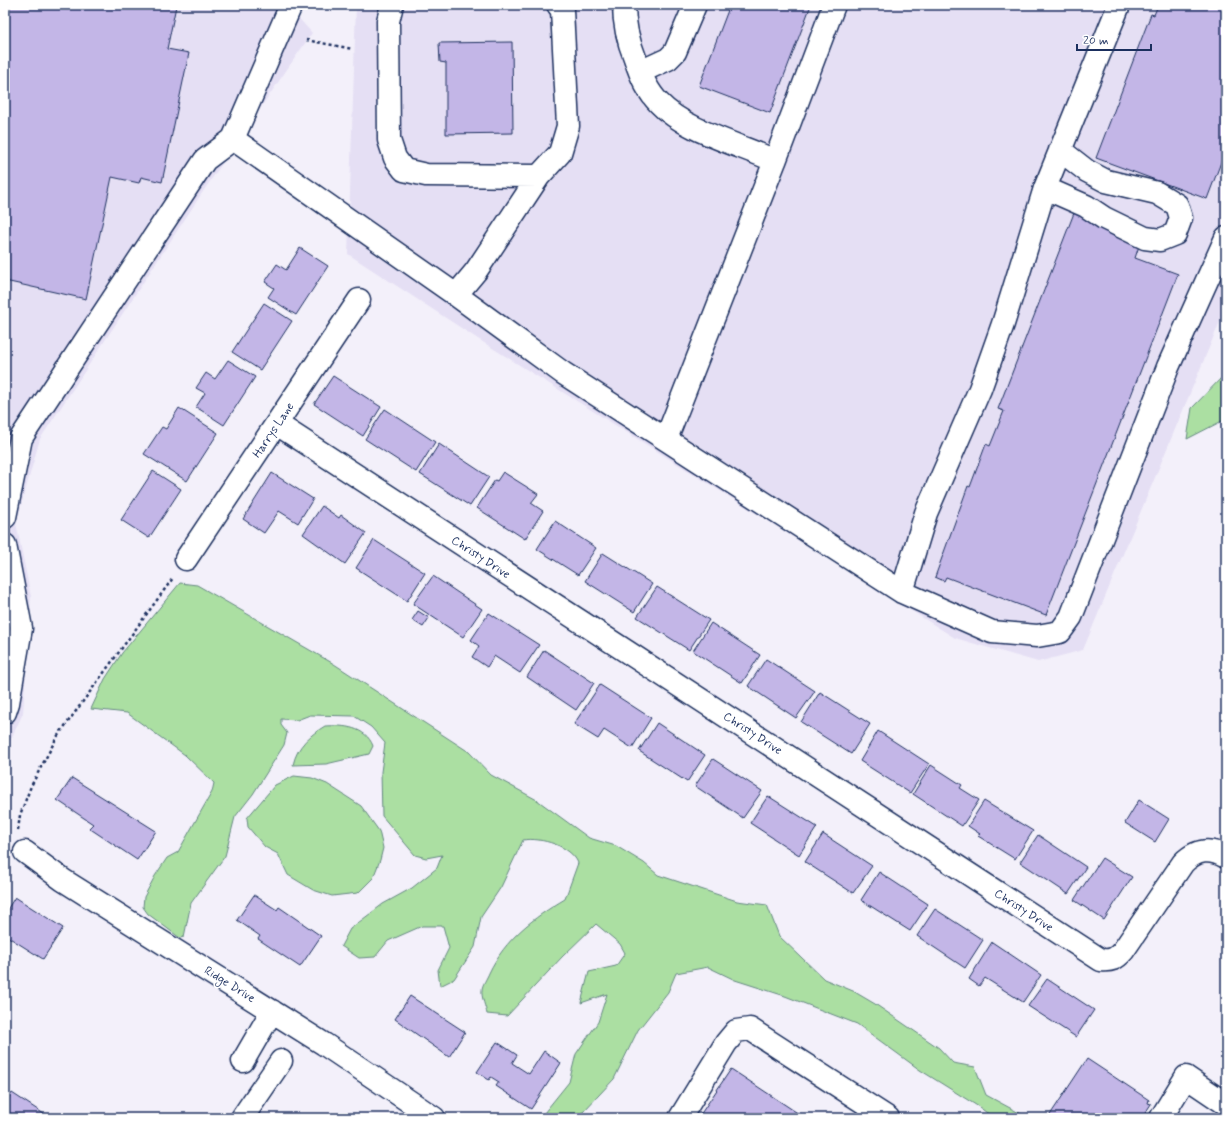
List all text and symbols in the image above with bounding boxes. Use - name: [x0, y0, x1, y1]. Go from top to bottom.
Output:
- scale bar: [1077, 26, 1151, 52]
- text: 20 m: [1083, 33, 1109, 49]
- street label: Harrys Lane: [249, 400, 298, 461]
- street label: Christy Drive: [448, 533, 513, 583]
- street label: Christy Drive: [720, 709, 785, 759]
- street label: Christy Drive: [991, 886, 1056, 936]
- street label: Ridge Drive: [201, 963, 258, 1007]

